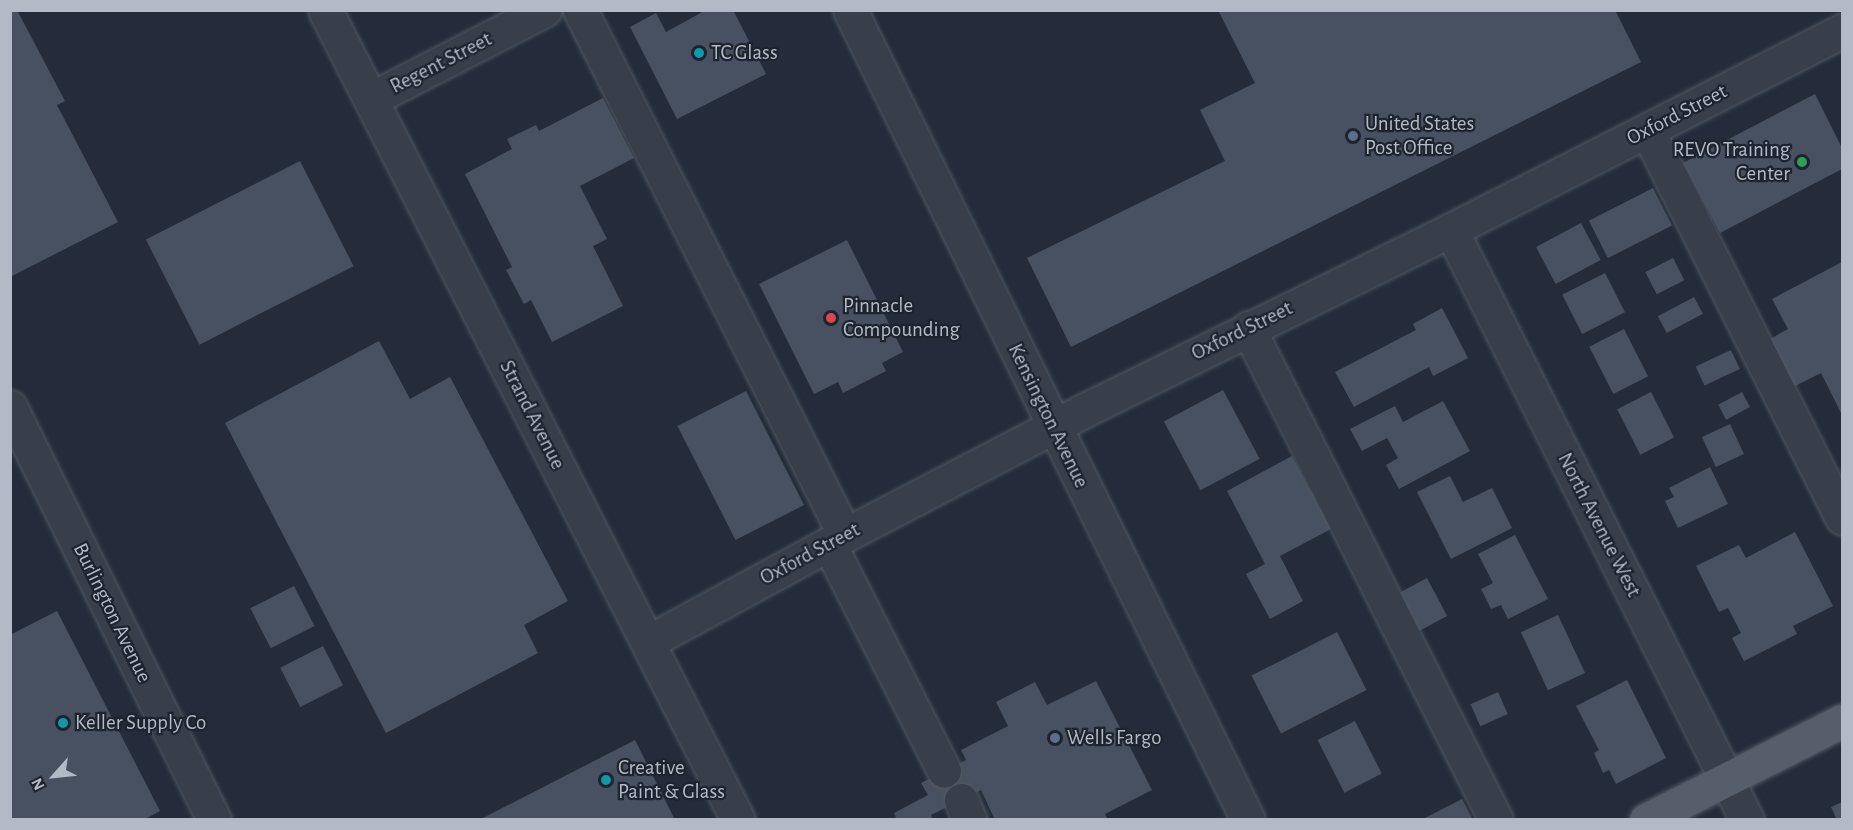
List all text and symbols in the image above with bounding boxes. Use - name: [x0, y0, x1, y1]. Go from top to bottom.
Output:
- street label: Regent Street: [386, 27, 496, 99]
- place label: TC Glass: [711, 40, 778, 66]
- marker: TC Glass: [692, 46, 706, 60]
- street label: Oxford Street: [1623, 79, 1731, 151]
- place label: United States Post Office: [1365, 111, 1474, 161]
- marker: United States Post Office: [1346, 129, 1360, 143]
- place label: REVO Training Center: [1673, 137, 1790, 187]
- marker: REVO Training Center: [1795, 155, 1809, 169]
- place label: Pinnacle Compounding: [843, 293, 960, 343]
- street label: Oxford Street: [1187, 296, 1297, 366]
- marker: Pinnacle Compounding: [824, 311, 838, 325]
- street label: Kensington Avenue: [1002, 340, 1094, 492]
- street label: Strand Avenue: [494, 356, 570, 474]
- street label: North Avenue West: [1552, 449, 1646, 601]
- street label: Oxford Street: [756, 517, 864, 591]
- street label: Burlington Avenue: [67, 539, 157, 687]
- place label: Keller Supply Co: [75, 710, 206, 736]
- marker: Keller Supply Co: [56, 716, 70, 730]
- place label: Wells Fargo: [1067, 725, 1161, 751]
- marker: Wells Fargo: [1048, 731, 1062, 745]
- north arrow: [24, 746, 84, 806]
- place label: Creative Paint & Glass: [618, 755, 725, 805]
- marker: Creative Paint & Glass: [599, 773, 613, 787]
- text: N: [28, 776, 48, 793]

